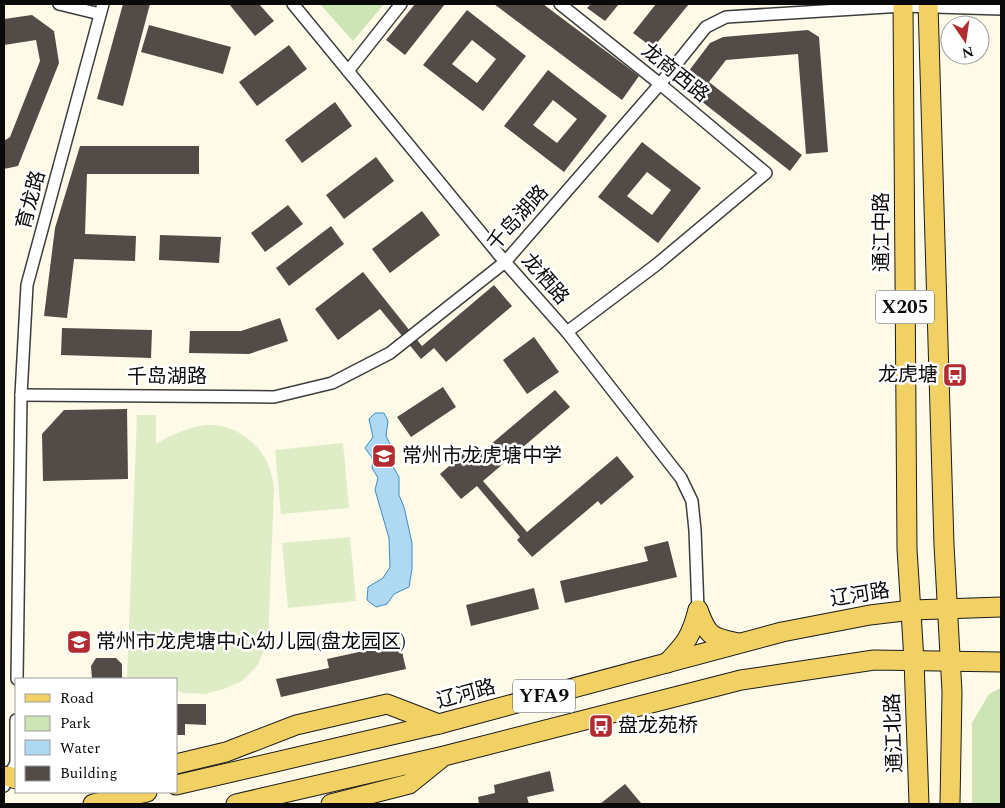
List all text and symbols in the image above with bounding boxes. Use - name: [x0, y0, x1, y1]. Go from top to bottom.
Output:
- north arrow: [940, 15, 990, 65]
- street label: 龙商西路: [634, 36, 716, 110]
- text: N: [960, 41, 976, 64]
- street label: 育龙路: [9, 167, 53, 233]
- street label: 千岛湖路: [480, 178, 556, 258]
- street label: 通江中路: [867, 192, 897, 272]
- street label: 龙栖路: [514, 247, 576, 311]
- road number: X205: [876, 290, 934, 324]
- place label: 龙虎塘: [878, 360, 938, 390]
- street label: 千岛湖路: [127, 362, 207, 392]
- bus stop icon: 龙虎塘: [942, 362, 968, 388]
- place label: 常州市龙虎塘中学: [402, 441, 562, 471]
- school or university icon: 常州市龙虎塘中学: [371, 443, 397, 469]
- street label: 辽河路: [828, 575, 892, 615]
- place label: 常州市龙虎塘中心幼儿园(盘龙园区): [96, 627, 406, 657]
- school or university icon: 常州市龙虎塘中心幼儿园(盘龙园区): [66, 629, 92, 655]
- street label: 辽河路: [433, 672, 499, 716]
- legend: [15, 678, 178, 793]
- road number: YFA9: [513, 679, 575, 712]
- text: Road: [60, 687, 94, 710]
- street label: 通江北路: [878, 693, 910, 773]
- place label: 盘龙苑桥: [618, 711, 698, 741]
- text: Park: [60, 712, 91, 735]
- bus stop icon: 盘龙苑桥: [588, 713, 614, 739]
- text: Water: [60, 737, 100, 760]
- text: Building: [60, 762, 117, 785]

